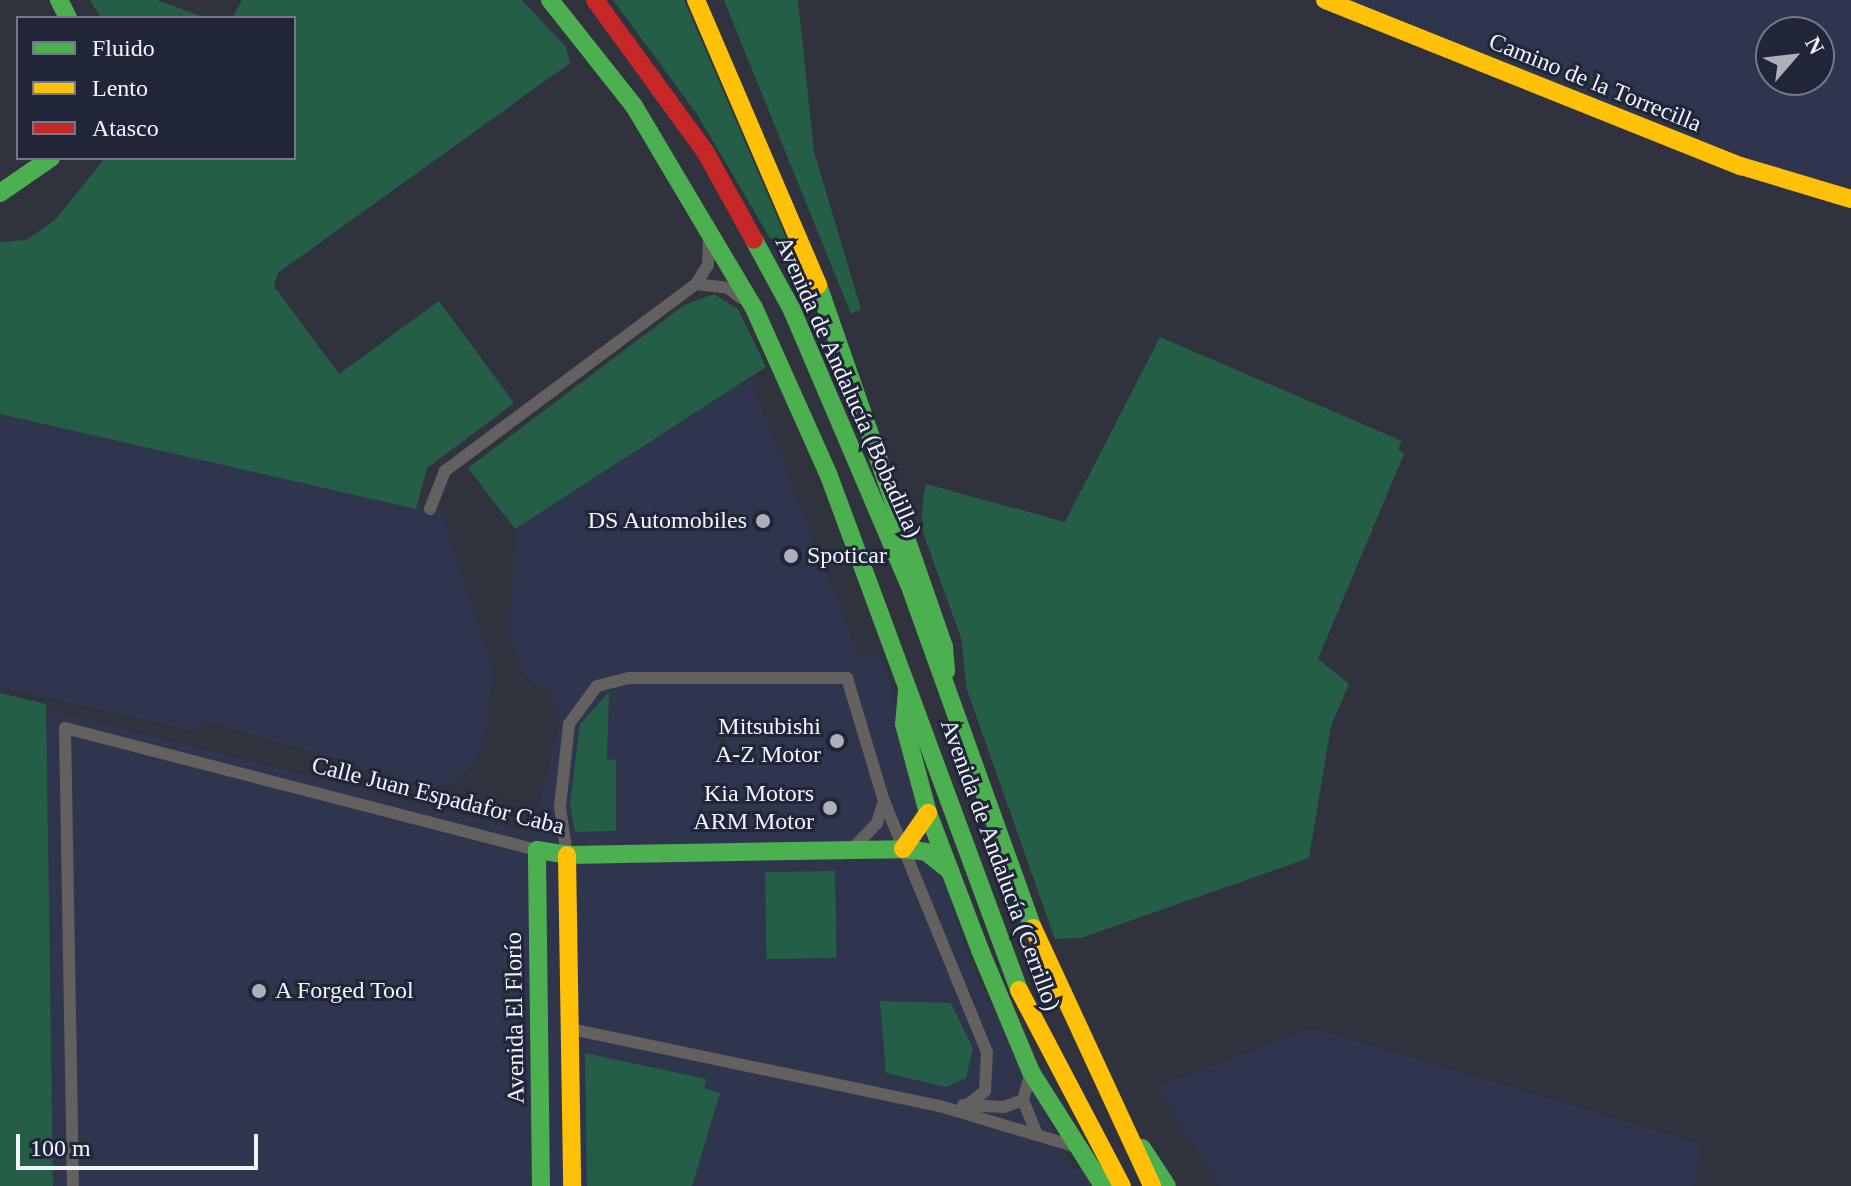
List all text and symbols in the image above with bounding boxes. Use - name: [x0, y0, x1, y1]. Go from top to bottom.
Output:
- legend: [16, 16, 296, 160]
- north arrow: [1755, 16, 1835, 96]
- street label: Camino de la Torrecilla: [1484, 27, 1706, 139]
- text: N: [1800, 33, 1830, 58]
- text: Fluido: [92, 35, 155, 61]
- text: Lento: [92, 75, 148, 101]
- text: Atasco: [92, 115, 159, 141]
- street label: Avenida de Andalucía (Bobadilla): [768, 231, 928, 543]
- place label: DS Automobiles: [586, 507, 747, 535]
- marker: DS Automobiles: [754, 512, 772, 530]
- place label: Spoticar: [807, 542, 887, 570]
- marker: Spoticar: [782, 547, 800, 565]
- place label: Mitsubishi A-Z Motor: [715, 713, 821, 769]
- street label: Avenida de Andalucía (Cerrillo): [934, 715, 1066, 1015]
- marker: Mitsubishi A-Z Motor: [828, 732, 846, 750]
- street label: Calle Juan Espadafor Caba: [309, 751, 567, 841]
- place label: Kia Motors ARM Motor: [693, 780, 814, 836]
- marker: Kia Motors ARM Motor: [821, 799, 839, 817]
- street label: Avenida El Florío: [499, 932, 531, 1104]
- place label: A Forged Tool: [275, 977, 416, 1005]
- marker: A Forged Tool: [250, 982, 268, 1000]
- scale bar: [20, 1118, 262, 1168]
- text: 100 m: [30, 1135, 91, 1161]

